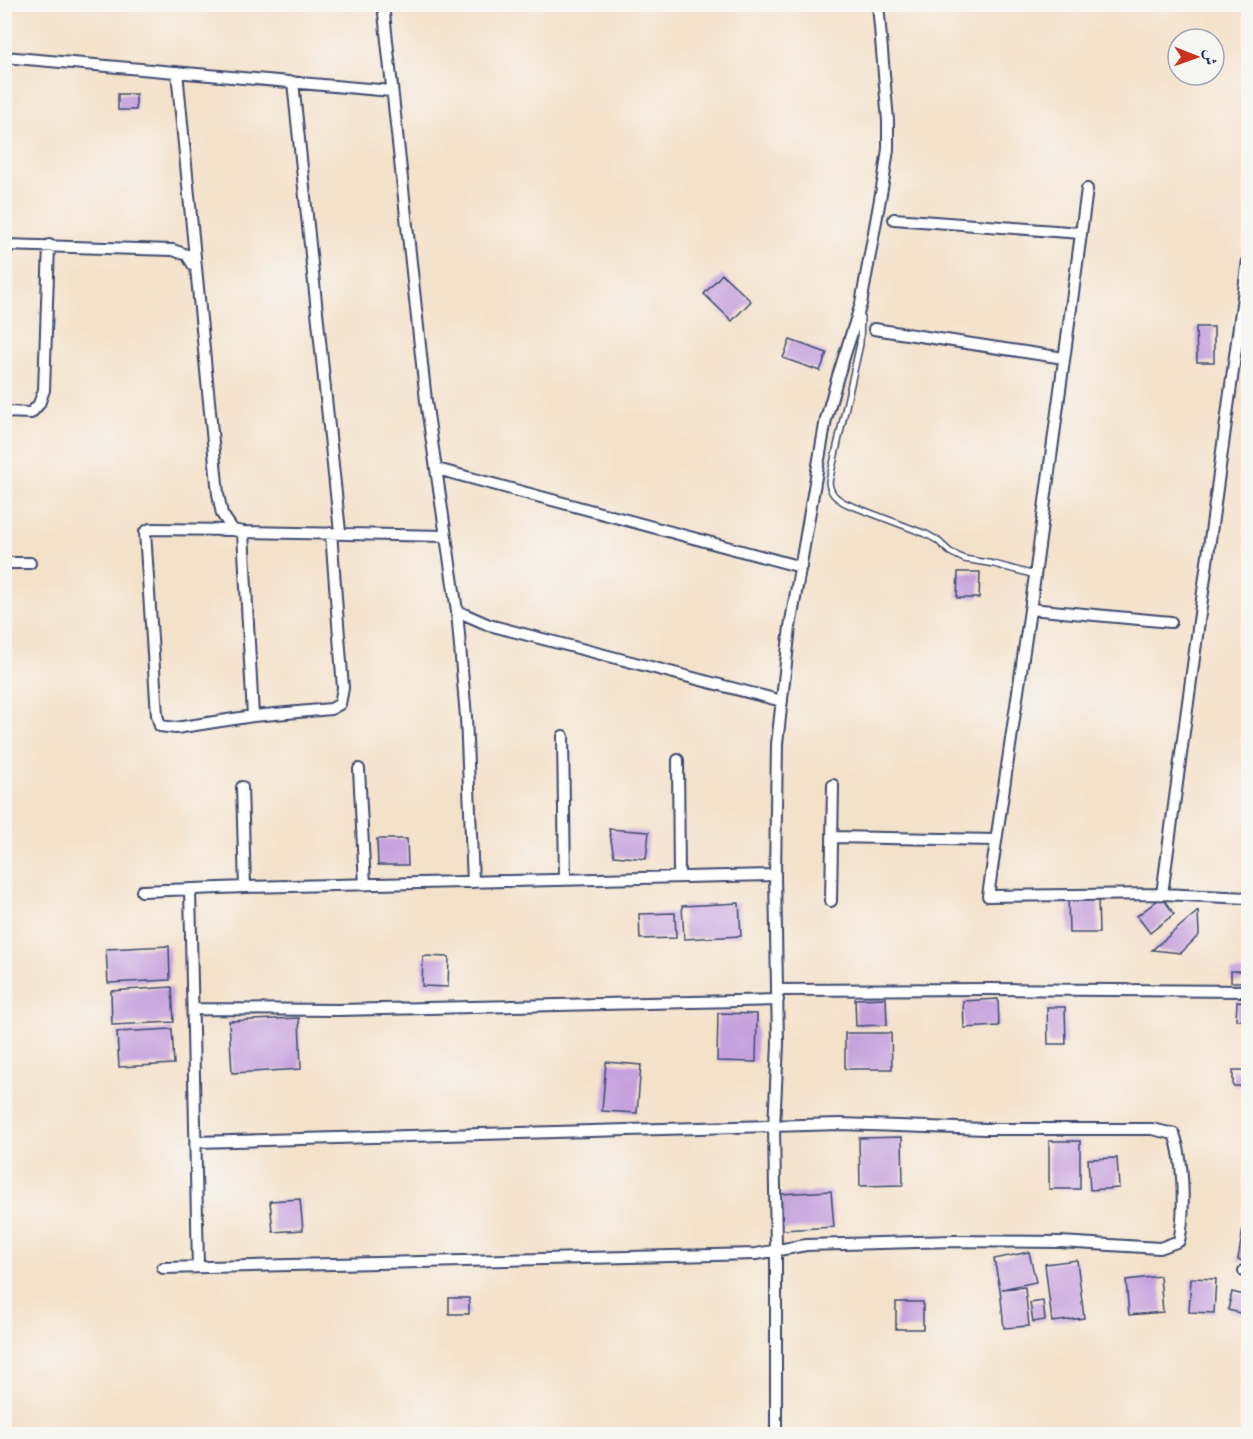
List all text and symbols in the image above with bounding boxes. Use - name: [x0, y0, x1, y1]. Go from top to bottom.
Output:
- north arrow: [1166, 27, 1226, 87]
- text: ش: [1201, 49, 1220, 65]

